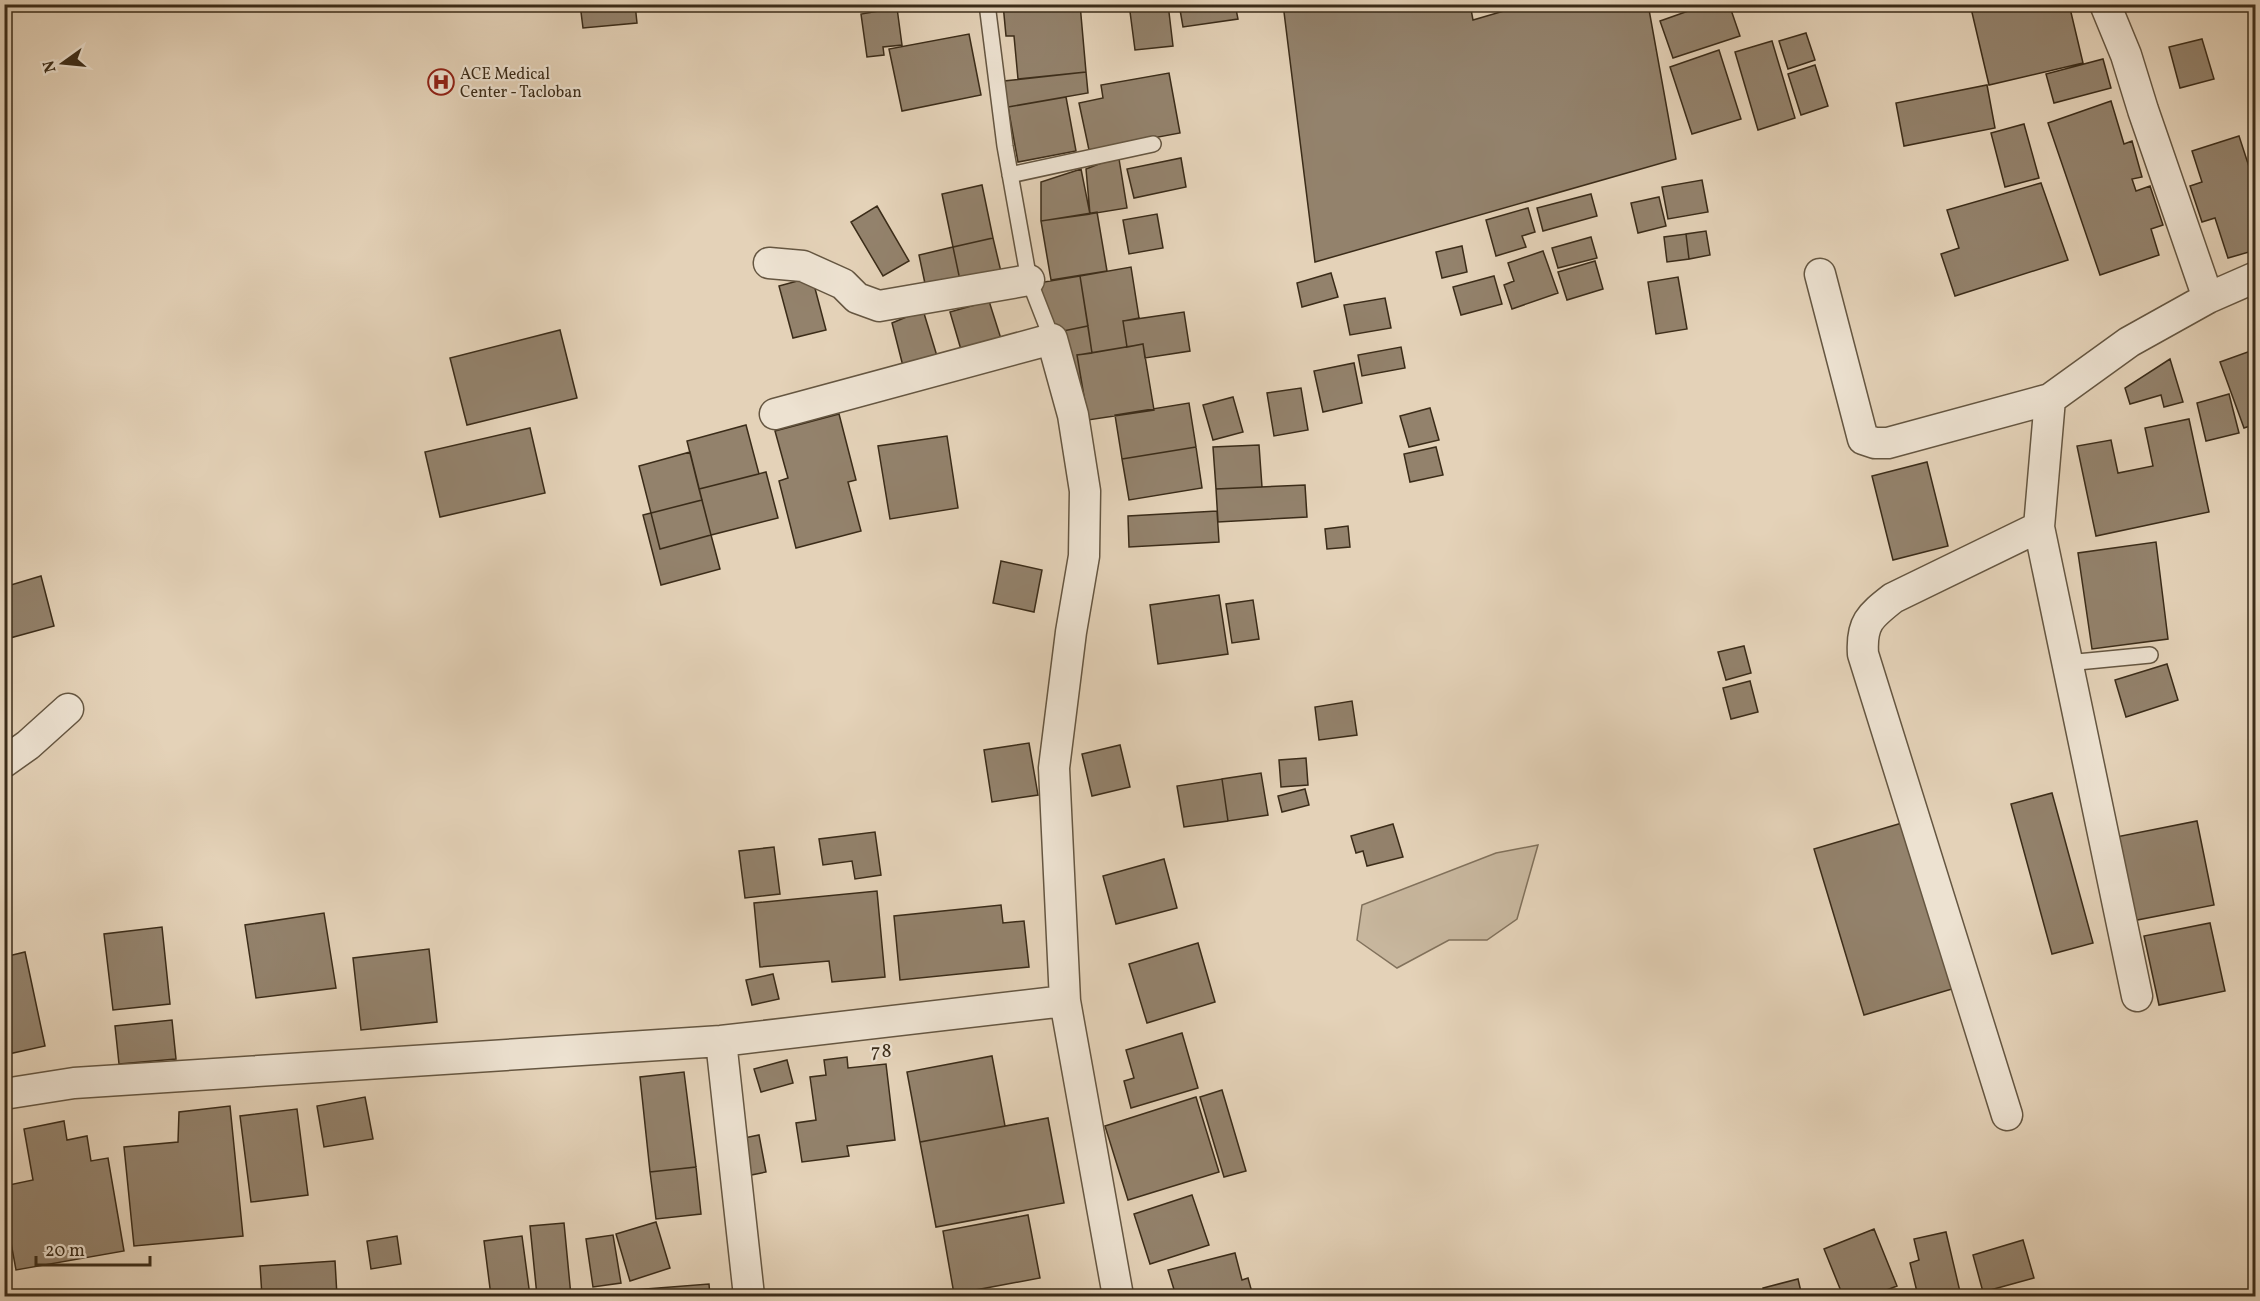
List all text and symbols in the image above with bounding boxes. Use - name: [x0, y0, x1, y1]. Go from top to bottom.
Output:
- north arrow: [33, 33, 93, 93]
- text: N: [38, 58, 63, 75]
- place label: ACE Medical Center - Tacloban: [460, 64, 582, 104]
- hospital icon: ACE Medical Center - Tacloban: [426, 67, 456, 97]
- district label: 78: [871, 1038, 893, 1066]
- scale bar: [36, 1229, 150, 1267]
- text: 20 m: [45, 1239, 85, 1264]

